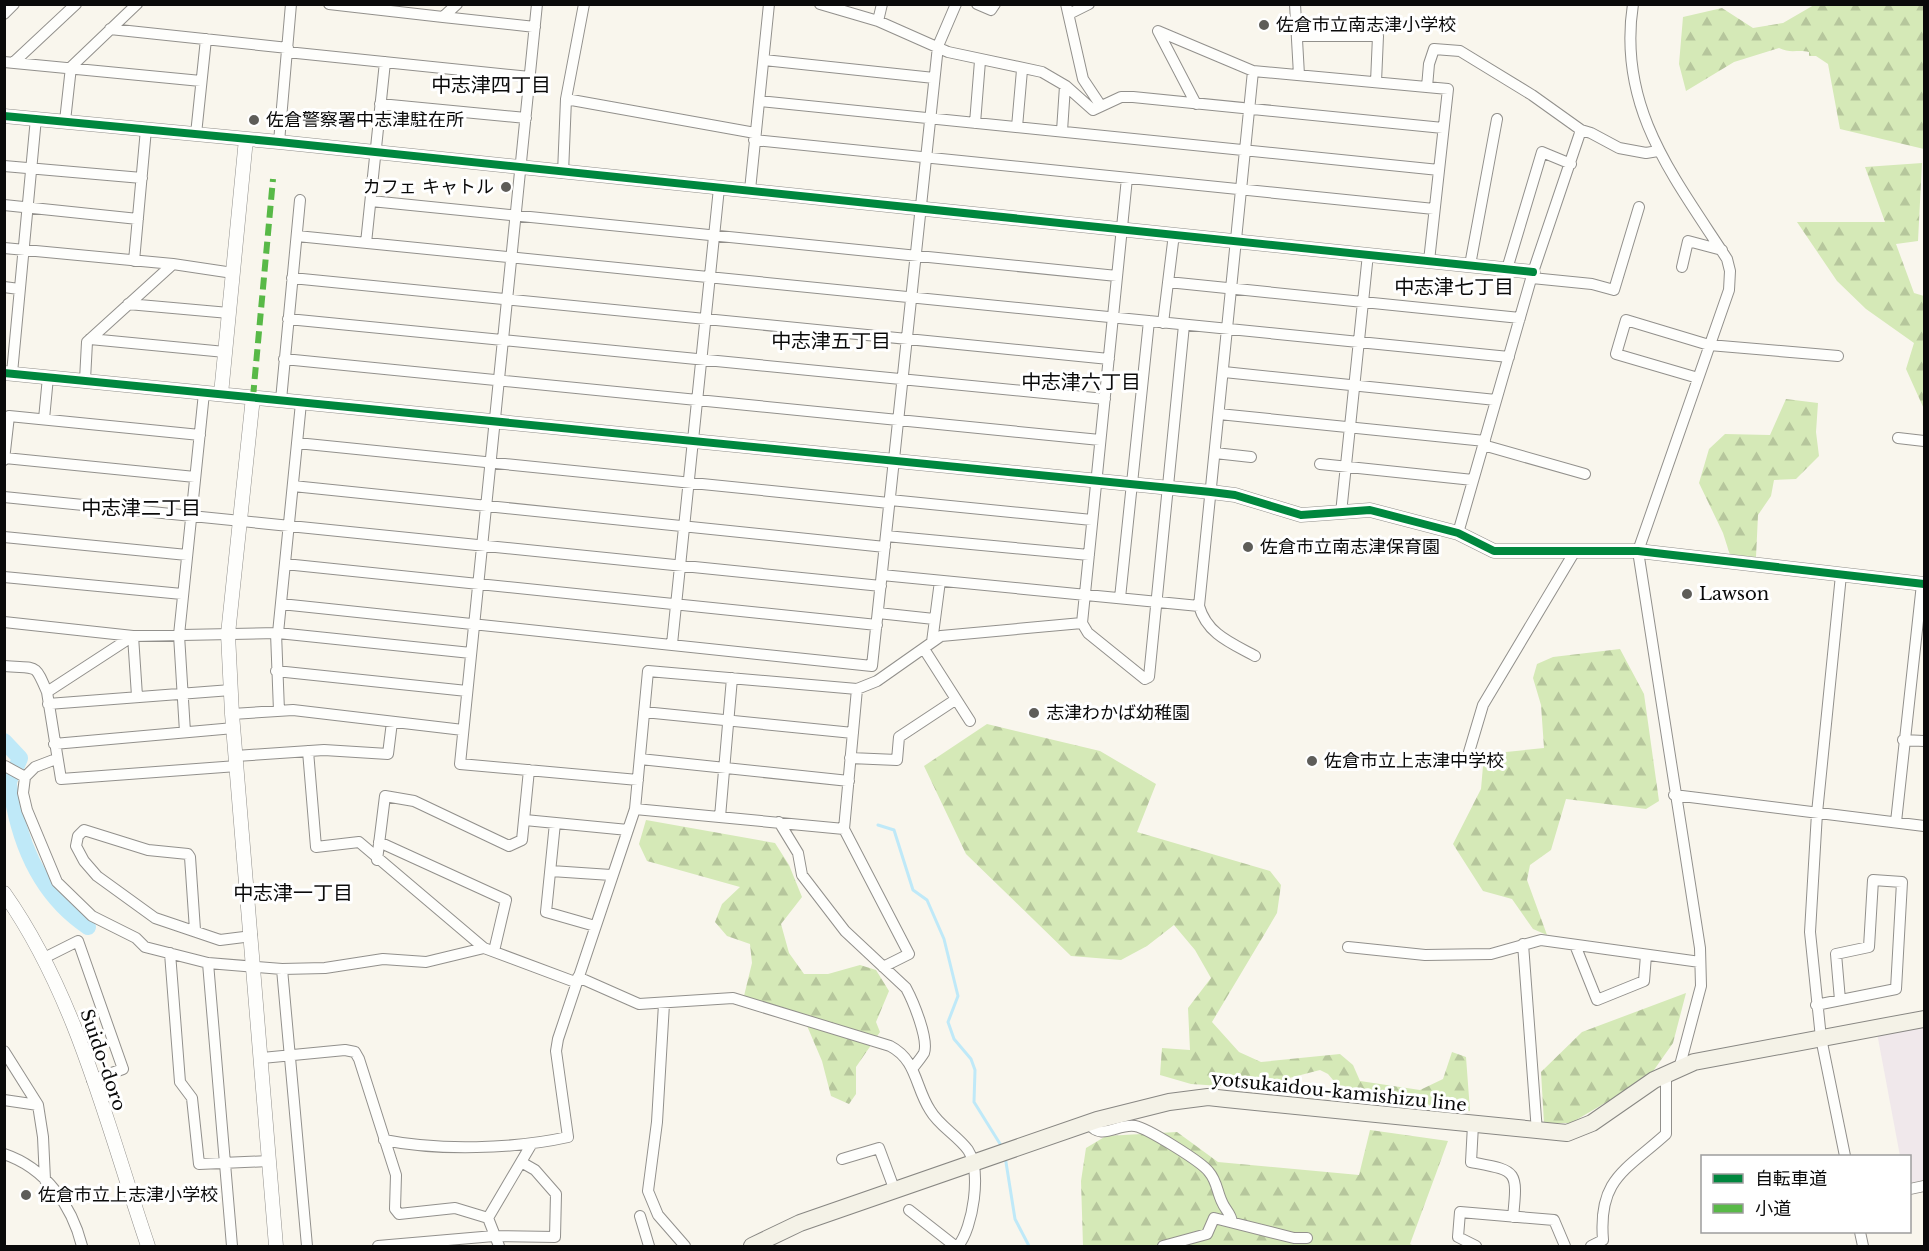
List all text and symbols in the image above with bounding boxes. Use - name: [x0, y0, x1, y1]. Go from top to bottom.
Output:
- place label: 佐倉市立南志津小学校: [1276, 14, 1456, 36]
- marker: 佐倉市立南志津小学校: [1257, 18, 1271, 32]
- district label: 中志津四丁目: [431, 73, 551, 97]
- place label: 佐倉警察署中志津駐在所: [266, 109, 464, 131]
- marker: 佐倉警察署中志津駐在所: [247, 113, 261, 127]
- place label: カフェ キャトル: [363, 176, 494, 198]
- marker: カフェ キャトル: [499, 180, 513, 194]
- district label: 中志津七丁目: [1394, 275, 1514, 299]
- district label: 中志津五丁目: [771, 329, 891, 353]
- district label: 中志津六丁目: [1021, 370, 1141, 394]
- district label: 中志津二丁目: [81, 496, 201, 520]
- place label: 佐倉市立南志津保育園: [1260, 536, 1440, 558]
- marker: 佐倉市立南志津保育園: [1241, 540, 1255, 554]
- place label: Lawson: [1699, 583, 1769, 605]
- marker: Lawson: [1680, 587, 1694, 601]
- place label: 志津わかば幼稚園: [1046, 702, 1190, 724]
- marker: 志津わかば幼稚園: [1027, 706, 1041, 720]
- place label: 佐倉市立上志津中学校: [1324, 750, 1504, 772]
- marker: 佐倉市立上志津中学校: [1305, 754, 1319, 768]
- district label: 中志津一丁目: [233, 881, 353, 905]
- street label: Suido-doro: [75, 1006, 131, 1114]
- street label: yotsukaidou-kamishizu line: [1210, 1068, 1468, 1116]
- legend: [1701, 1155, 1911, 1233]
- text: 自転車道: [1755, 1168, 1827, 1190]
- place label: 佐倉市立上志津小学校: [38, 1184, 218, 1206]
- marker: 佐倉市立上志津小学校: [19, 1188, 33, 1202]
- text: 小道: [1755, 1198, 1791, 1220]

